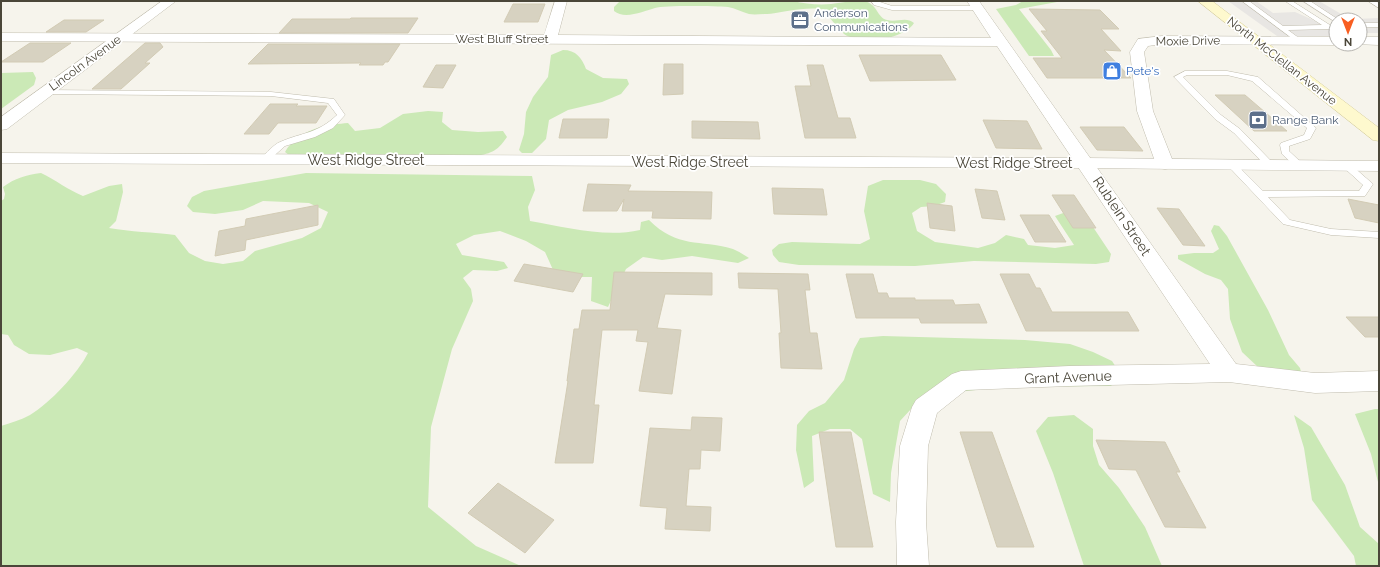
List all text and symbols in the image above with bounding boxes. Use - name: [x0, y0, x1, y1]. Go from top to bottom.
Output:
- place label: Anderson Communications: [814, 6, 908, 34]
- office icon: Anderson Communications: [789, 9, 811, 31]
- north arrow: [1328, 12, 1368, 52]
- street label: North McClellan Avenue: [1225, 14, 1339, 108]
- street label: Lincoln Avenue: [46, 32, 124, 94]
- street label: West Bluff Street: [455, 32, 549, 46]
- street label: Moxie Drive: [1156, 33, 1220, 49]
- text: N: [1344, 35, 1352, 48]
- shop icon: Pete's: [1101, 60, 1123, 82]
- place label: Pete's: [1126, 64, 1159, 78]
- bank icon: Range Bank: [1247, 109, 1269, 131]
- place label: Range Bank: [1272, 113, 1339, 127]
- street label: West Ridge Street: [307, 152, 425, 168]
- street label: West Ridge Street: [631, 154, 749, 170]
- street label: West Ridge Street: [955, 155, 1073, 171]
- street label: Rublein Street: [1090, 174, 1154, 259]
- street label: Grant Avenue: [1024, 367, 1112, 387]

